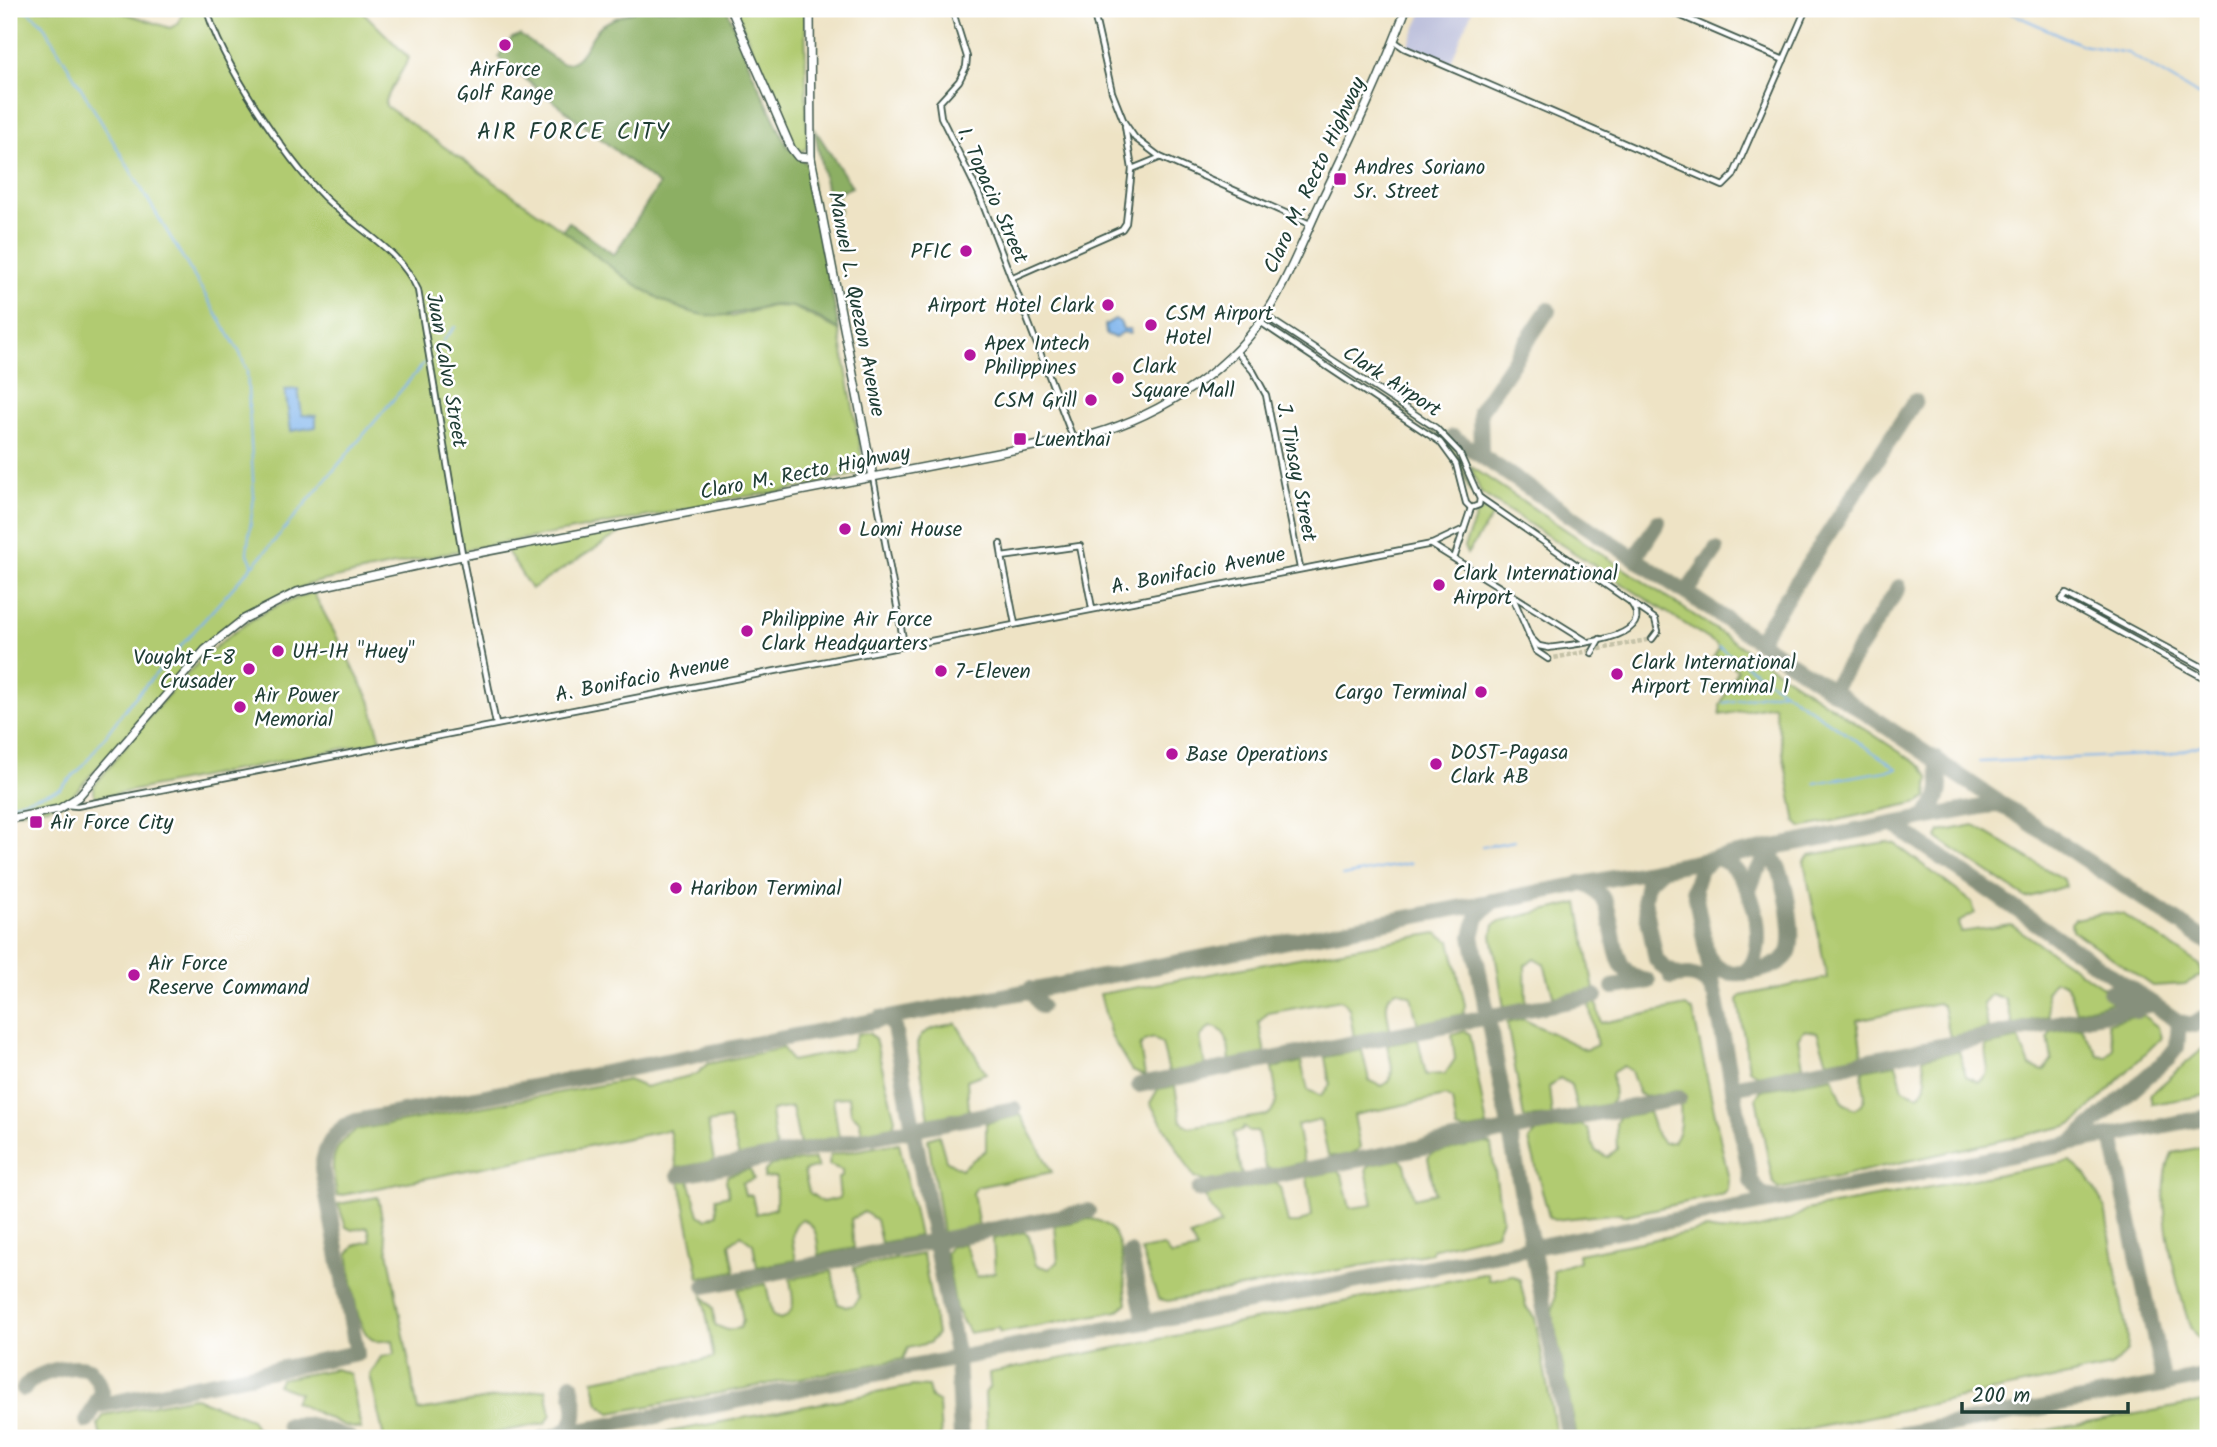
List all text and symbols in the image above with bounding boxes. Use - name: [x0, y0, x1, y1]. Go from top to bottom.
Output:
- marker: AirForce Golf Range: [497, 37, 513, 53]
- place label: AirForce Golf Range: [457, 54, 554, 111]
- street label: Claro M. Recto Highway: [1255, 72, 1376, 279]
- district label: AIR FORCE CITY: [477, 115, 671, 151]
- street label: I. Topacio Street: [947, 122, 1037, 270]
- place label: Andres Soriano Sr. Street: [1354, 152, 1485, 209]
- marker: Andres Soriano Sr. Street: [1332, 171, 1348, 187]
- street label: Manuel L. Quezon Avenue: [818, 189, 894, 420]
- place label: PFIC: [911, 236, 952, 269]
- marker: PFIC: [958, 243, 974, 259]
- street label: Juan Calvo Street: [416, 290, 476, 451]
- place label: Airport Hotel Clark: [927, 290, 1094, 323]
- marker: Airport Hotel Clark: [1100, 297, 1116, 313]
- place label: CSM Airport Hotel: [1165, 298, 1274, 355]
- marker: CSM Airport Hotel: [1143, 317, 1159, 333]
- place label: Apex Intech Philippines: [984, 328, 1090, 385]
- street label: Clark Airport: [1335, 338, 1448, 427]
- marker: Apex Intech Philippines: [962, 347, 978, 363]
- place label: Clark Square Mall: [1132, 351, 1235, 408]
- marker: Clark Square Mall: [1110, 370, 1126, 386]
- place label: CSM Grill: [993, 385, 1077, 418]
- marker: CSM Grill: [1083, 392, 1099, 408]
- street label: J. Tinsay Street: [1266, 400, 1325, 545]
- place label: Luenthai: [1034, 424, 1111, 457]
- marker: Luenthai: [1012, 431, 1028, 447]
- street label: Claro M. Recto Highway: [697, 437, 913, 510]
- place label: Lomi House: [859, 514, 963, 547]
- marker: Lomi House: [837, 521, 853, 537]
- street label: A. Bonifacio Avenue: [1108, 538, 1289, 605]
- place label: Clark International Airport: [1453, 558, 1618, 615]
- marker: Clark International Airport: [1431, 577, 1447, 593]
- place label: Philippine Air Force Clark Headquarters: [761, 604, 933, 661]
- marker: Philippine Air Force Clark Headquarters: [739, 623, 755, 639]
- place label: UH-1H "Huey": [292, 636, 415, 669]
- place label: Vought F-8 Crusader: [133, 642, 236, 699]
- marker: UH-1H "Huey": [270, 643, 286, 659]
- street label: A. Bonifacio Avenue: [552, 646, 733, 713]
- place label: Clark International Airport Terminal 1: [1631, 647, 1796, 704]
- place label: 7-Eleven: [955, 656, 1031, 689]
- marker: Vought F-8 Crusader: [241, 661, 257, 677]
- marker: 7-Eleven: [933, 663, 949, 679]
- marker: Clark International Airport Terminal 1: [1609, 666, 1625, 682]
- place label: Cargo Terminal: [1334, 677, 1467, 710]
- place label: Air Power Memorial: [254, 680, 340, 737]
- marker: Cargo Terminal: [1473, 684, 1489, 700]
- marker: Air Power Memorial: [232, 699, 248, 715]
- place label: DOST-Pagasa Clark AB: [1450, 737, 1568, 794]
- place label: Base Operations: [1186, 739, 1328, 772]
- marker: Base Operations: [1164, 746, 1180, 762]
- marker: DOST-Pagasa Clark AB: [1428, 756, 1444, 772]
- place label: Air Force City: [50, 807, 174, 840]
- marker: Air Force City: [28, 814, 44, 830]
- place label: Haribon Terminal: [690, 873, 842, 906]
- marker: Haribon Terminal: [668, 880, 684, 896]
- place label: Air Force Reserve Command: [148, 948, 309, 1005]
- marker: Air Force Reserve Command: [126, 967, 142, 983]
- scale bar: [1962, 1370, 2128, 1414]
- text: 200 m: [1972, 1380, 2030, 1413]

